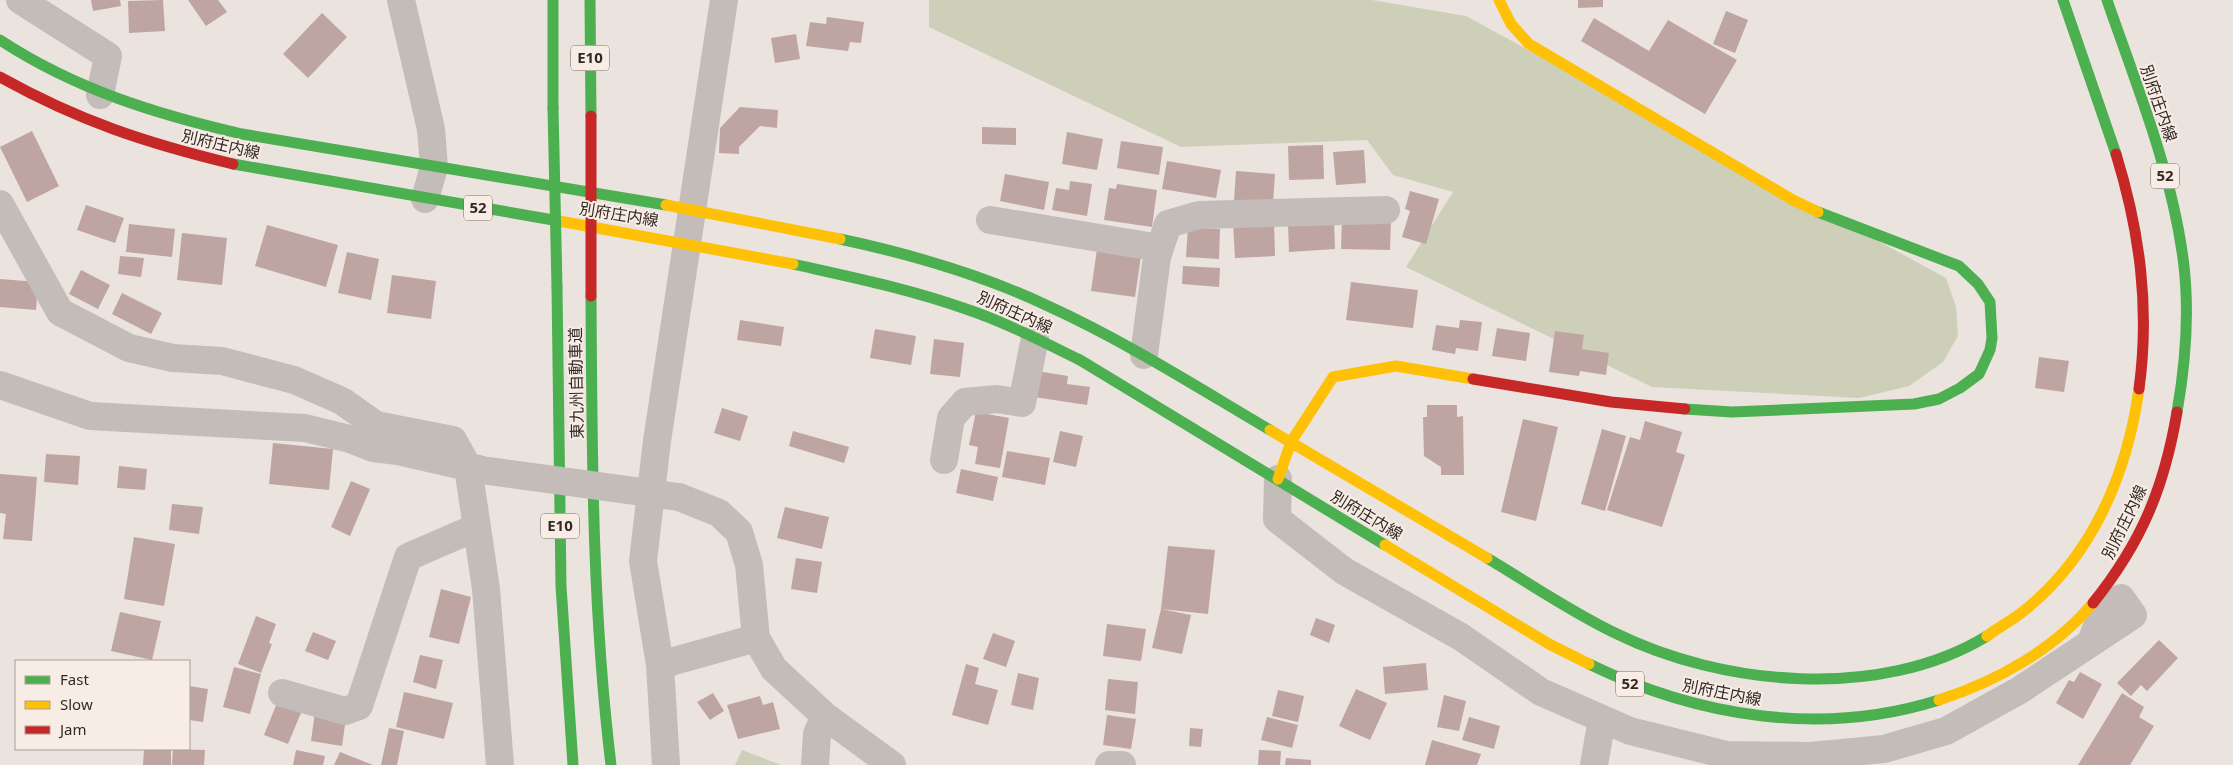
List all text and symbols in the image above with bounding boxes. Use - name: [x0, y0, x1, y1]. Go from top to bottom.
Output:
- road number: E10: [571, 46, 609, 70]
- street label: 別府庄内線: [2136, 62, 2182, 144]
- street label: 別府庄内線: [180, 124, 262, 164]
- road number: 52: [2151, 164, 2179, 188]
- road number: 52: [464, 196, 492, 220]
- street label: 別府庄内線: [578, 197, 660, 231]
- street label: 別府庄内線: [974, 286, 1056, 338]
- street label: 東九州自動車道: [564, 327, 588, 439]
- street label: 別府庄内線: [2097, 481, 2151, 563]
- street label: 別府庄内線: [1327, 485, 1407, 545]
- road number: E10: [541, 514, 579, 538]
- legend: [15, 660, 190, 750]
- text: Fast: [60, 669, 89, 689]
- road number: 52: [1616, 672, 1644, 696]
- street label: 別府庄内線: [1681, 674, 1763, 710]
- text: Slow: [60, 694, 93, 714]
- text: Jam: [58, 719, 87, 739]

